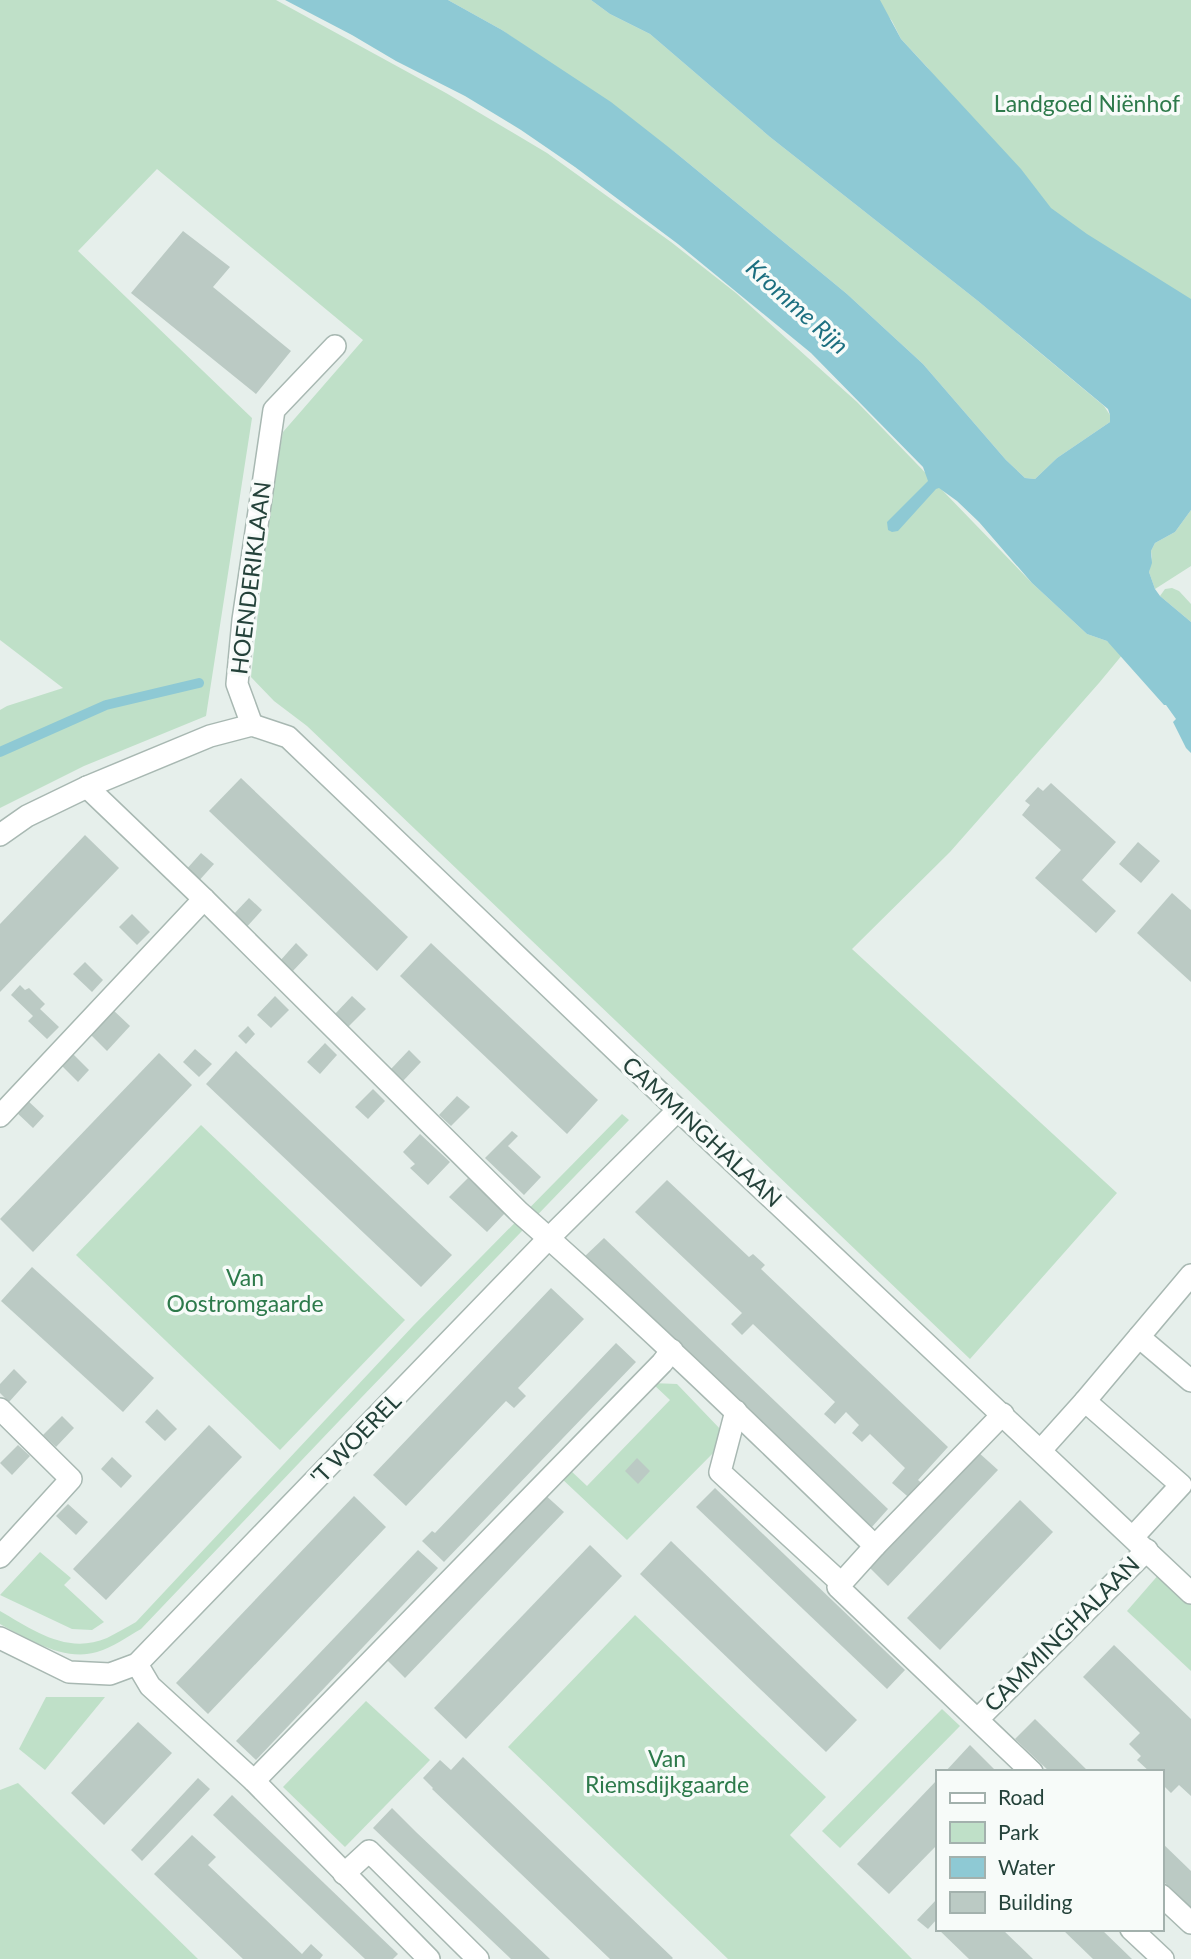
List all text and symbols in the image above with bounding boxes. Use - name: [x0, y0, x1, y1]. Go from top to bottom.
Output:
- park label: Landgoed Niënhof: [994, 89, 1180, 117]
- water label: Kromme Rijn: [741, 252, 855, 359]
- street label: HOENDERIKLAAN: [224, 480, 276, 676]
- street label: CAMMINGHALAAN: [617, 1050, 788, 1212]
- park label: Van Oostromgaarde: [166, 1263, 324, 1317]
- street label: 'T WOEREL: [304, 1386, 406, 1490]
- street label: CAMMINGHALAAN: [978, 1550, 1145, 1717]
- park label: Van Riemsdijkgaarde: [585, 1744, 749, 1798]
- legend: [936, 1770, 1163, 1931]
- text: Road: [998, 1784, 1045, 1809]
- text: Park: [998, 1819, 1039, 1844]
- text: Water: [998, 1854, 1055, 1879]
- text: Building: [998, 1889, 1073, 1914]

